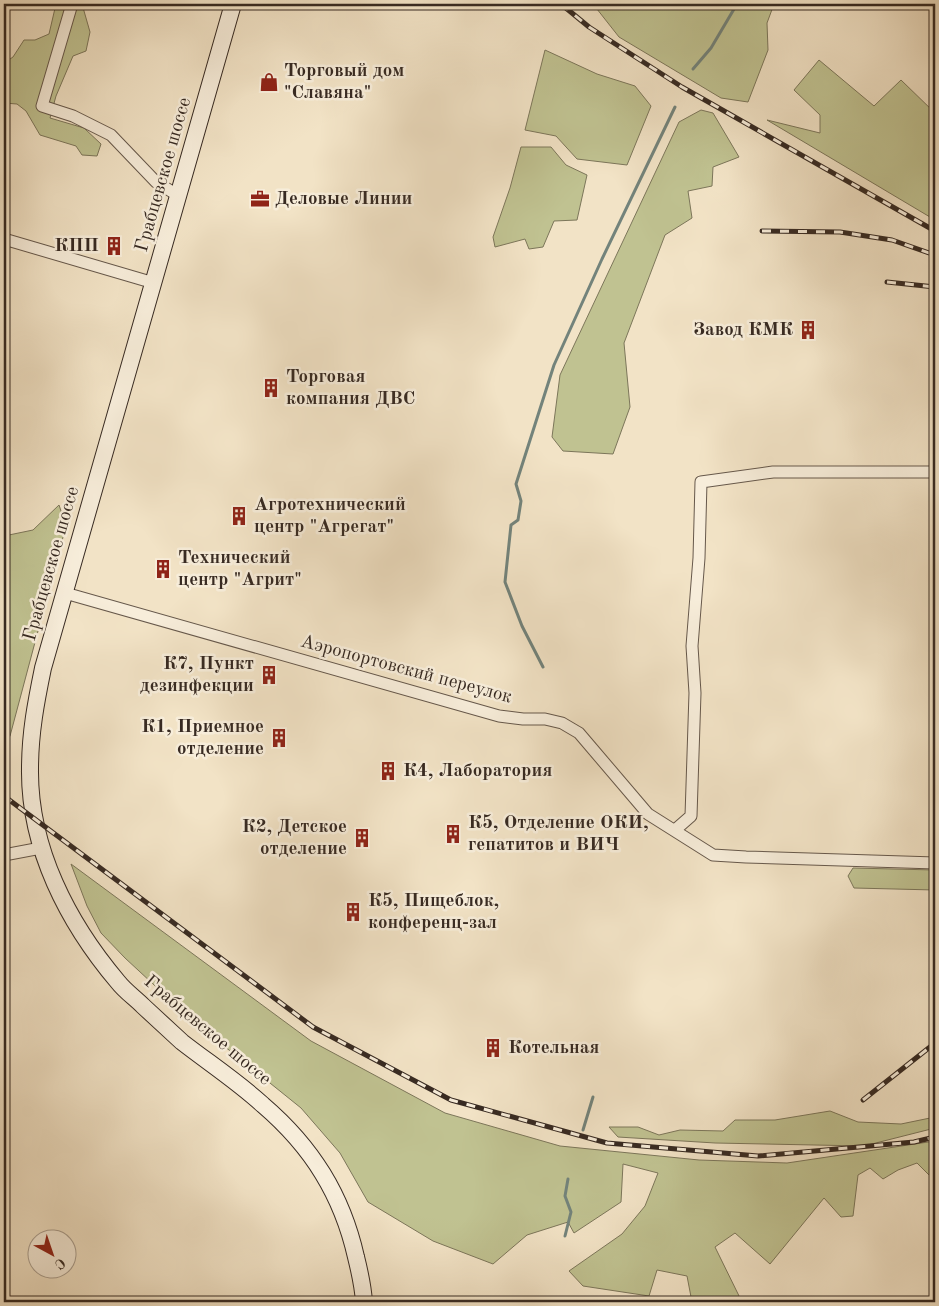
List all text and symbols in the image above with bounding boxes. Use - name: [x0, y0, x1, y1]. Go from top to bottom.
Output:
- place label: Торговый дом "Славяна": [284, 62, 404, 103]
- shop icon: Торговый дом "Славяна": [258, 71, 280, 93]
- street label: Грабцевское шоссе: [133, 96, 195, 254]
- office icon: Деловые Линии: [249, 188, 271, 210]
- place label: Деловые Линии: [275, 190, 413, 209]
- building icon: КПП: [103, 235, 125, 257]
- place label: КПП: [54, 237, 99, 256]
- building icon: Завод КМК: [797, 319, 819, 341]
- place label: Завод КМК: [693, 321, 793, 340]
- place label: Торговая компания ДВС: [286, 368, 415, 409]
- building icon: Торговая компания ДВС: [260, 377, 282, 399]
- street label: Грабцевское шоссе: [21, 485, 83, 643]
- place label: Агротехнический центр "Агрегат": [254, 496, 406, 537]
- building icon: Агротехнический центр "Агрегат": [228, 505, 250, 527]
- place label: Технический центр "Агрит": [178, 549, 302, 590]
- building icon: Технический центр "Агрит": [152, 558, 174, 580]
- street label: Аэропортовский переулок: [298, 633, 514, 708]
- place label: К7, Пункт дезинфекции: [140, 655, 254, 696]
- building icon: К7, Пункт дезинфекции: [258, 664, 280, 686]
- place label: К1, Приемное отделение: [141, 718, 264, 759]
- building icon: К1, Приемное отделение: [268, 727, 290, 749]
- building icon: К4, Лаборатория: [377, 760, 399, 782]
- place label: К4, Лаборатория: [403, 762, 552, 781]
- place label: К5, Отделение ОКИ, гепатитов и ВИЧ: [468, 814, 648, 855]
- place label: К2, Детское отделение: [242, 818, 347, 859]
- building icon: К5, Отделение ОКИ, гепатитов и ВИЧ: [442, 823, 464, 845]
- building icon: К2, Детское отделение: [351, 827, 373, 849]
- place label: К5, Пищеблок, конференц-зал: [368, 892, 499, 933]
- building icon: К5, Пищеблок, конференц-зал: [342, 901, 364, 923]
- street label: Грабцевское шоссе: [140, 972, 274, 1090]
- building icon: Котельная: [482, 1037, 504, 1059]
- place label: Котельная: [508, 1039, 599, 1058]
- north arrow: [28, 1228, 78, 1278]
- text: С: [52, 1255, 68, 1272]

